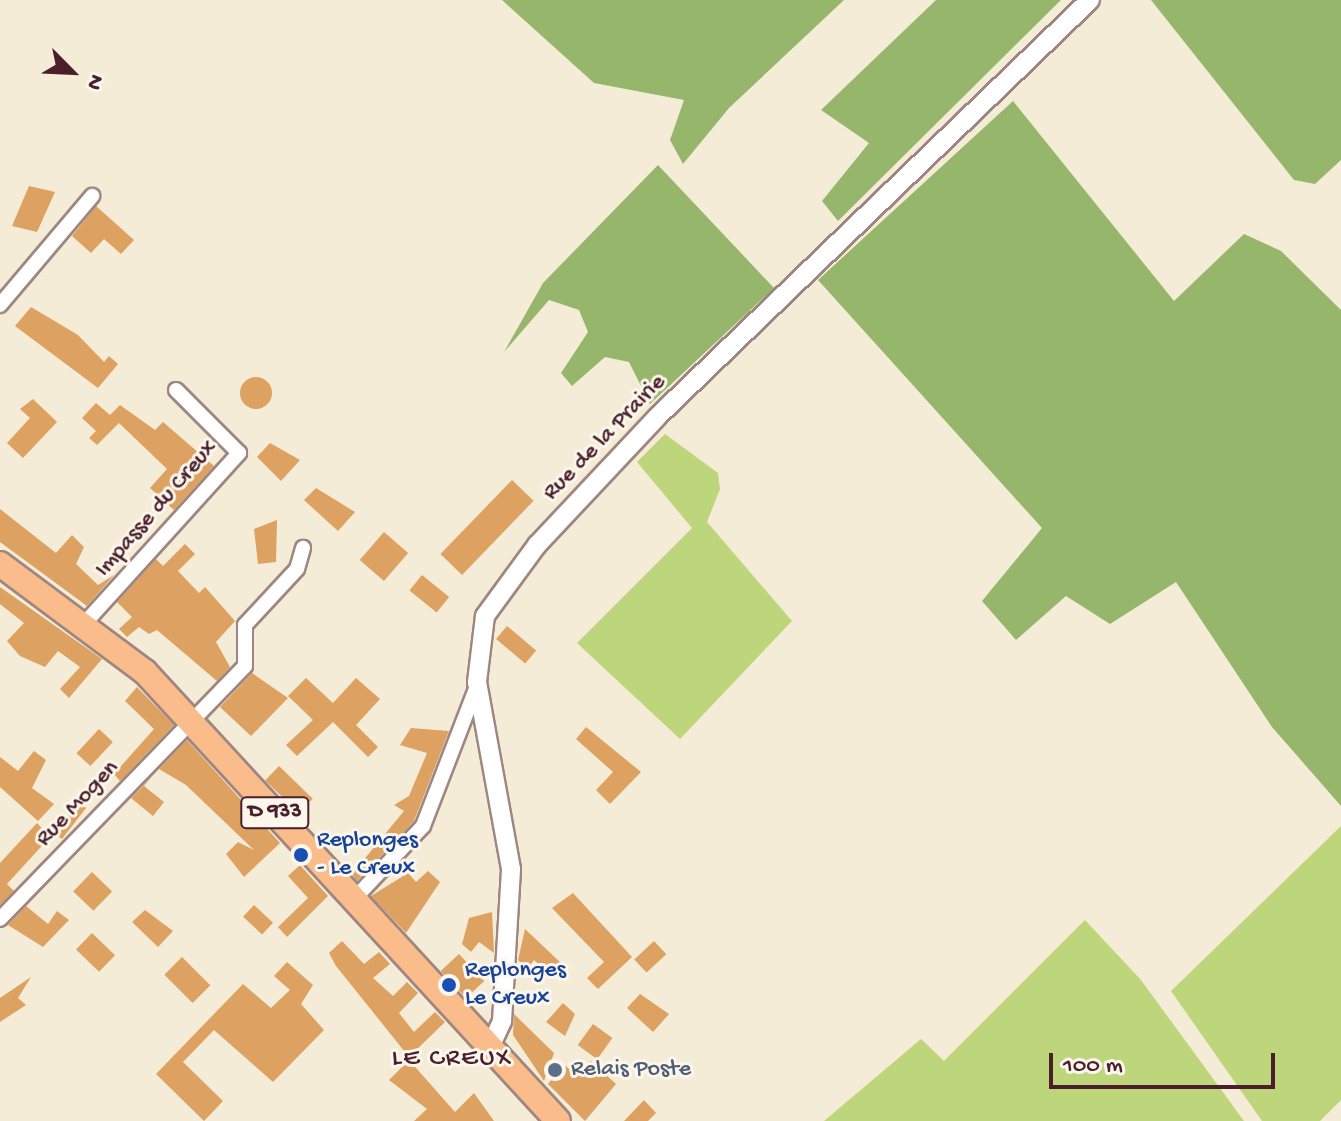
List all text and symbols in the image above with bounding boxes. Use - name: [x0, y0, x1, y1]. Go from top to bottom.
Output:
- north arrow: [32, 32, 112, 112]
- text: N: [79, 70, 109, 94]
- street label: Rue de la Prairie: [537, 369, 673, 507]
- street label: Impasse du Creux: [90, 434, 224, 584]
- street label: Rue Mogen: [30, 755, 126, 853]
- road number: D 933: [239, 795, 311, 831]
- place label: Replonges - Le Creux: [317, 827, 418, 883]
- marker: Replonges - Le Creux: [292, 846, 310, 864]
- place label: Replonges Le Creux: [465, 957, 566, 1013]
- marker: Replonges Le Creux: [440, 976, 458, 994]
- scale bar: [1053, 1037, 1279, 1087]
- district label: LE CREUX: [392, 1044, 512, 1076]
- text: 100 m: [1063, 1052, 1123, 1081]
- place label: Relais Poste: [571, 1056, 691, 1084]
- marker: Relais Poste: [546, 1061, 564, 1079]

